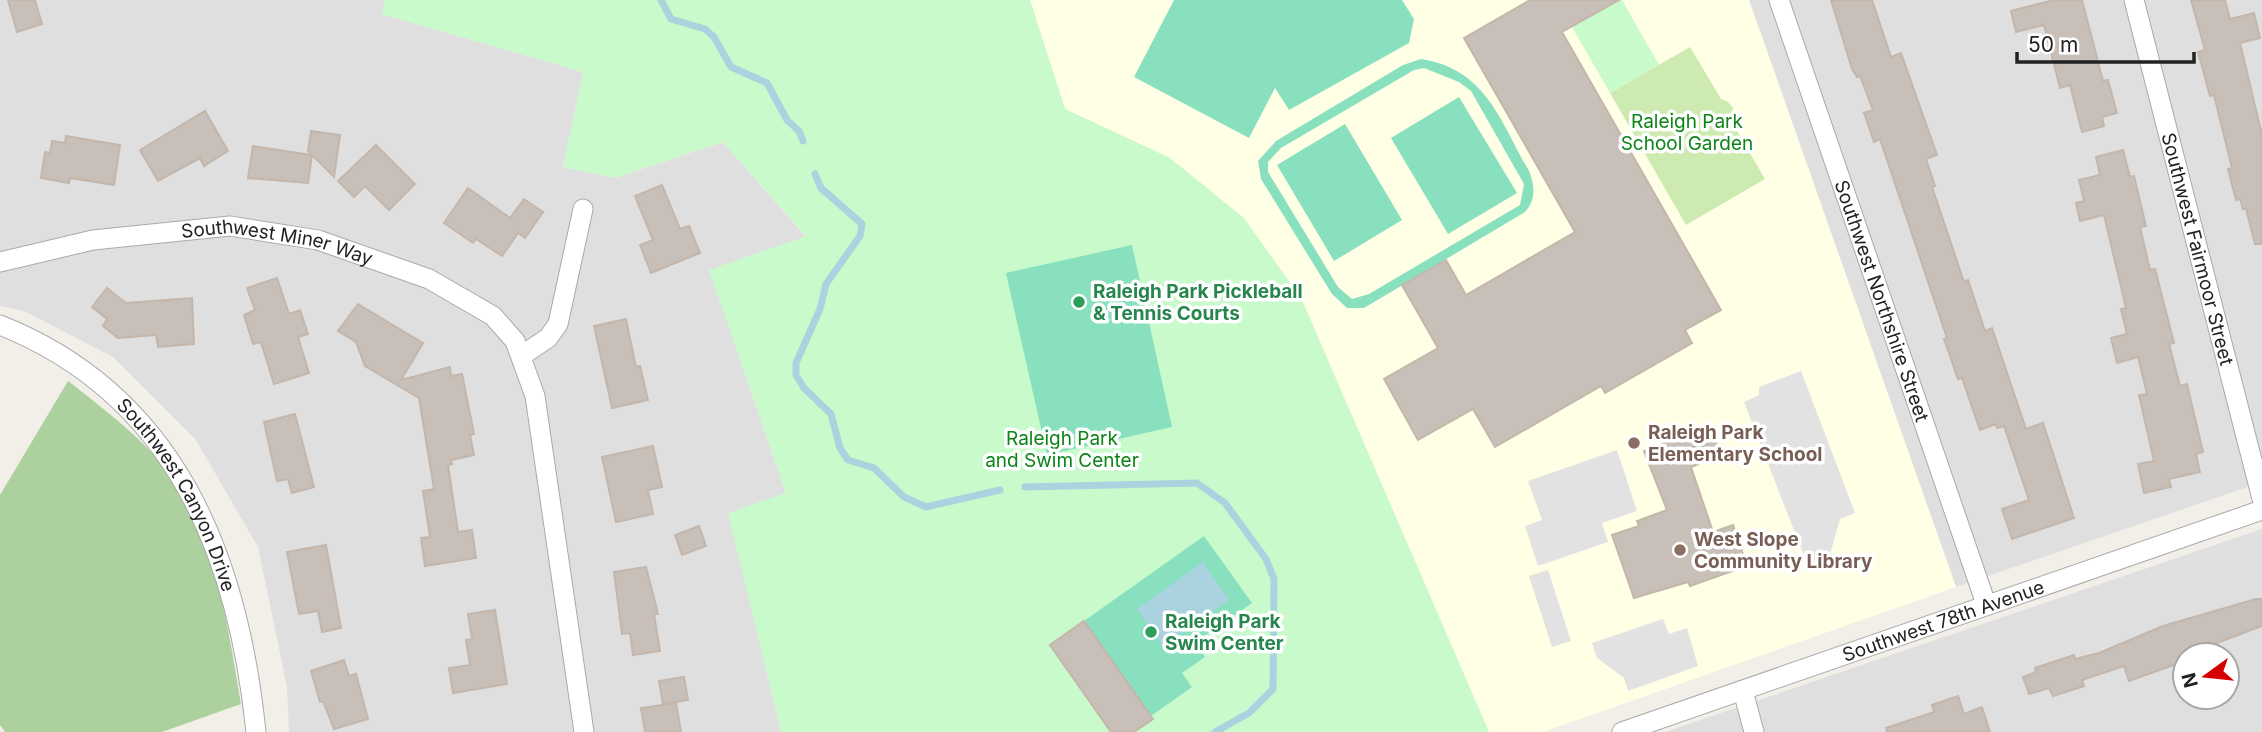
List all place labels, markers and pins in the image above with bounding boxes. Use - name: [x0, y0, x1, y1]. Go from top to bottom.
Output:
- place label: Raleigh Park Pickleball & Tennis Courts: [1093, 280, 1303, 325]
- marker: Raleigh Park Pickleball & Tennis Courts: [1071, 294, 1087, 310]
- place label: Raleigh Park Elementary School: [1648, 421, 1822, 466]
- marker: Raleigh Park Elementary School: [1626, 435, 1642, 451]
- place label: West Slope Community Library: [1694, 528, 1873, 573]
- marker: West Slope Community Library: [1672, 542, 1688, 558]
- place label: Raleigh Park Swim Center: [1165, 610, 1284, 655]
- marker: Raleigh Park Swim Center: [1143, 624, 1159, 640]

